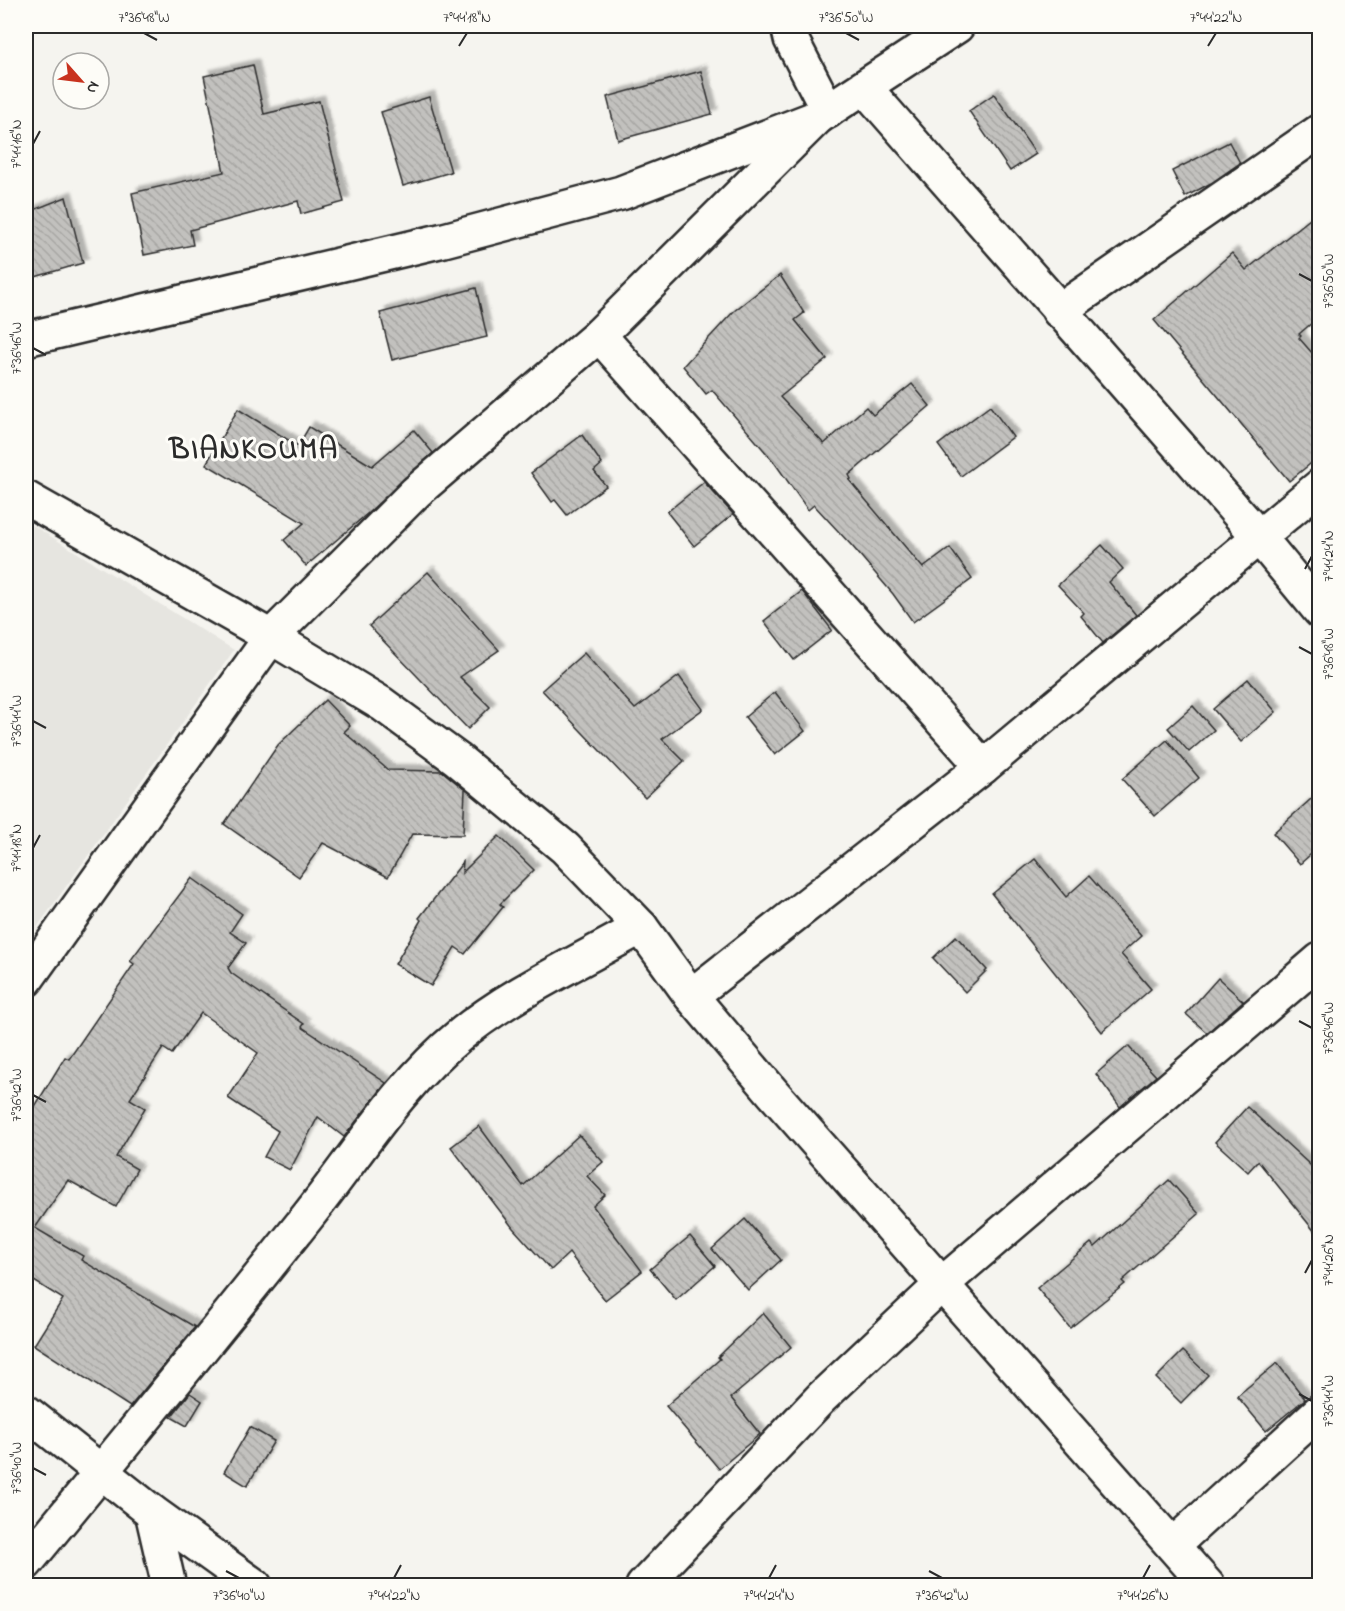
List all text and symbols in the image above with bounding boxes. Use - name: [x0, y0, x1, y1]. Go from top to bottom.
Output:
- text: 7°36'48"W: [118, 7, 170, 29]
- text: 7°44'18"N: [443, 7, 491, 29]
- text: 7°36'50"W: [819, 7, 873, 29]
- text: 7°44'22"N: [1190, 7, 1242, 29]
- north arrow: [51, 51, 111, 111]
- text: N: [79, 77, 106, 98]
- text: 7°44'16"N: [6, 119, 28, 169]
- text: 7°36'50"W: [1318, 254, 1340, 308]
- text: 7°36'46"W: [6, 322, 28, 374]
- district label: BIANKOUMA: [167, 429, 339, 473]
- text: 7°44'24"N: [1318, 530, 1340, 582]
- text: 7°36'48"W: [1318, 628, 1340, 680]
- text: 7°36'44"W: [6, 695, 28, 747]
- text: 7°44'18"N: [6, 824, 28, 872]
- text: 7°36'46"W: [1318, 1002, 1340, 1054]
- text: 7°36'42"W: [6, 1068, 28, 1122]
- text: 7°44'26"N: [1318, 1234, 1340, 1286]
- text: 7°36'44"W: [1318, 1375, 1340, 1427]
- text: 7°36'40"W: [6, 1442, 28, 1494]
- text: 7°36'40"W: [213, 1585, 265, 1607]
- text: 7°44'22"N: [368, 1585, 420, 1607]
- text: 7°44'24"N: [743, 1585, 795, 1607]
- text: 7°36'42"W: [915, 1585, 969, 1607]
- text: 7°44'26"N: [1117, 1585, 1169, 1607]

